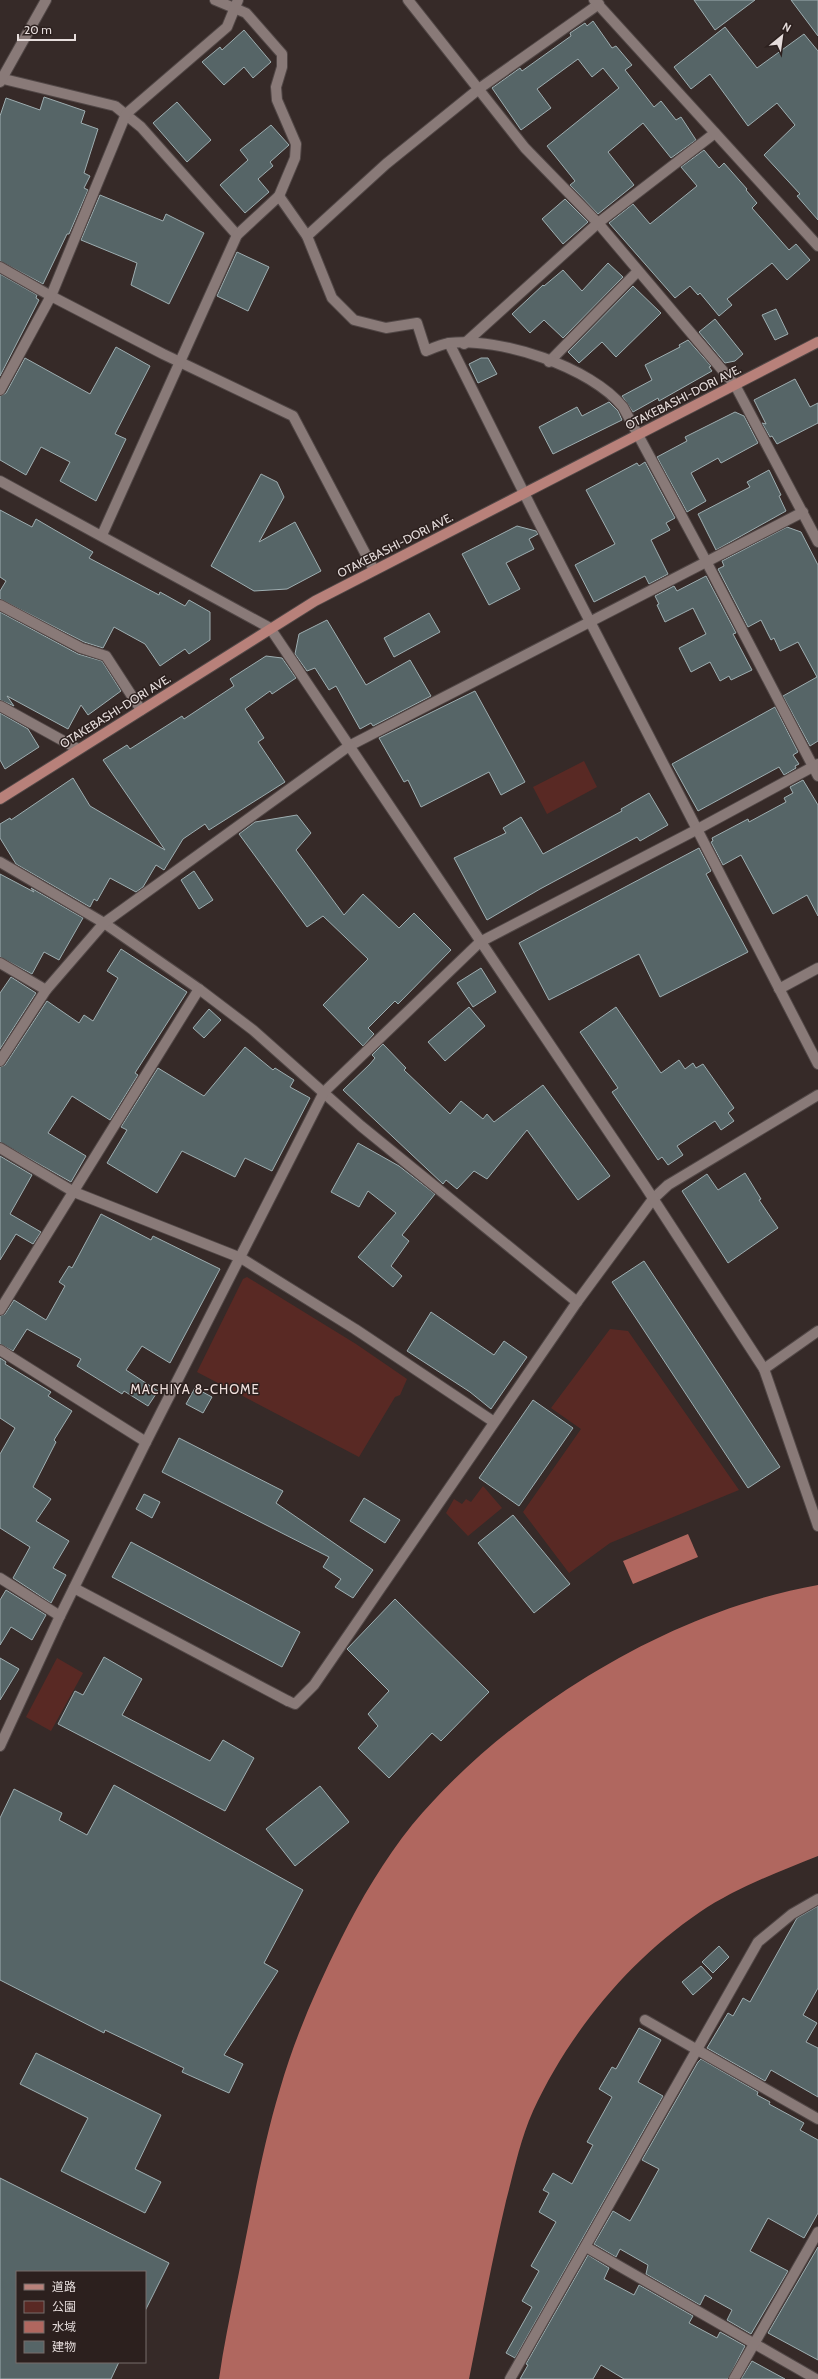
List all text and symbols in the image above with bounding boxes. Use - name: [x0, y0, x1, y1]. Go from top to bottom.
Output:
- scale bar: [18, 16, 75, 42]
- north arrow: [762, 16, 802, 56]
- text: N: [780, 19, 794, 35]
- text: 20 m: [24, 22, 52, 37]
- street label: OTAKEBASHI-DORI AVE.: [623, 361, 743, 433]
- street label: OTAKEBASHI-DORI AVE.: [335, 509, 455, 581]
- street label: OTAKEBASHI-DORI AVE.: [57, 671, 173, 751]
- district label: MACHIYA 8-CHOME: [130, 1381, 260, 1397]
- legend: [16, 2271, 146, 2363]
- text: 道路: [52, 2279, 76, 2294]
- text: 公園: [52, 2299, 76, 2314]
- text: 水域: [52, 2319, 76, 2334]
- text: 建物: [52, 2339, 76, 2354]

